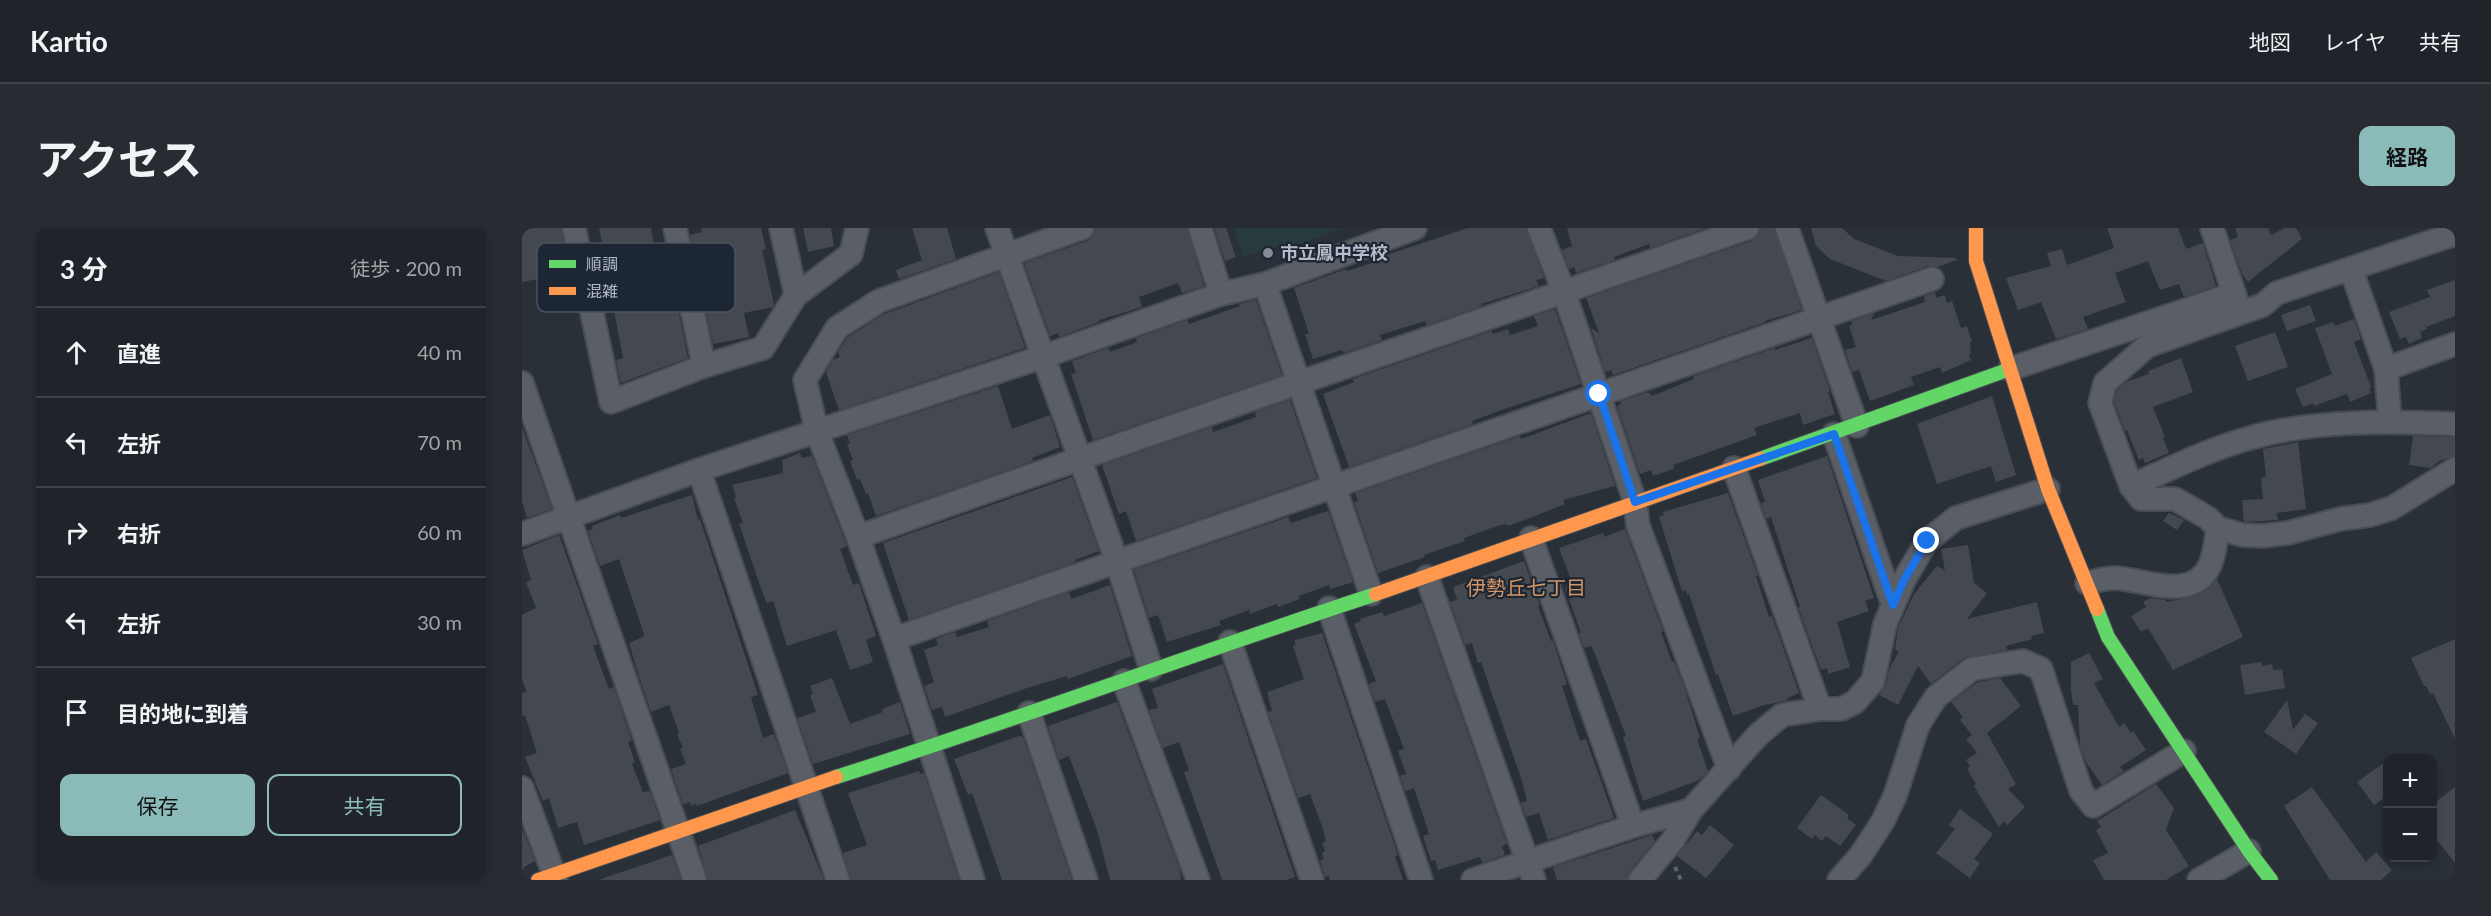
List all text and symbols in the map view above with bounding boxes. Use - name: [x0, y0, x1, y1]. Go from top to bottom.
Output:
- text: Kartio: [30, 24, 108, 58]
- text: 地図: [2249, 29, 2291, 54]
- text: レイヤ: [2324, 29, 2386, 54]
- text: 共有: [2419, 29, 2461, 54]
- button: 経路: [2359, 126, 2455, 186]
- text: アクセス: [36, 134, 202, 184]
- place label: 市立鳳中学校: [1280, 241, 1388, 263]
- legend: [537, 243, 735, 312]
- marker: 市立鳳中学校: [1261, 246, 1275, 260]
- text: 3 分: [60, 253, 107, 285]
- text: 順調: [586, 254, 618, 273]
- text: 徒歩 · 200 m: [350, 256, 462, 280]
- text: 混雑: [586, 281, 618, 300]
- icon: ahead: [60, 336, 93, 369]
- text: 直進: [117, 340, 161, 367]
- text: 40 m: [417, 340, 462, 364]
- route start: [1585, 380, 1611, 406]
- icon: left: [60, 426, 93, 459]
- text: 左折: [117, 430, 161, 457]
- text: 70 m: [417, 430, 462, 454]
- icon: right: [60, 516, 93, 549]
- text: 右折: [117, 520, 161, 547]
- text: 60 m: [417, 520, 462, 544]
- route end: [1913, 527, 1939, 553]
- district label: 伊勢丘七丁目: [1466, 575, 1586, 599]
- icon: left: [60, 606, 93, 639]
- text: 左折: [117, 610, 161, 637]
- text: 30 m: [417, 610, 462, 634]
- icon: arrive: [60, 696, 93, 729]
- text: 目的地に到着: [117, 700, 249, 727]
- map controls: [2383, 754, 2437, 862]
- button: +: [2383, 754, 2437, 808]
- button: 保存: [60, 774, 255, 836]
- button: 共有: [267, 774, 462, 836]
- button: −: [2383, 808, 2437, 862]

